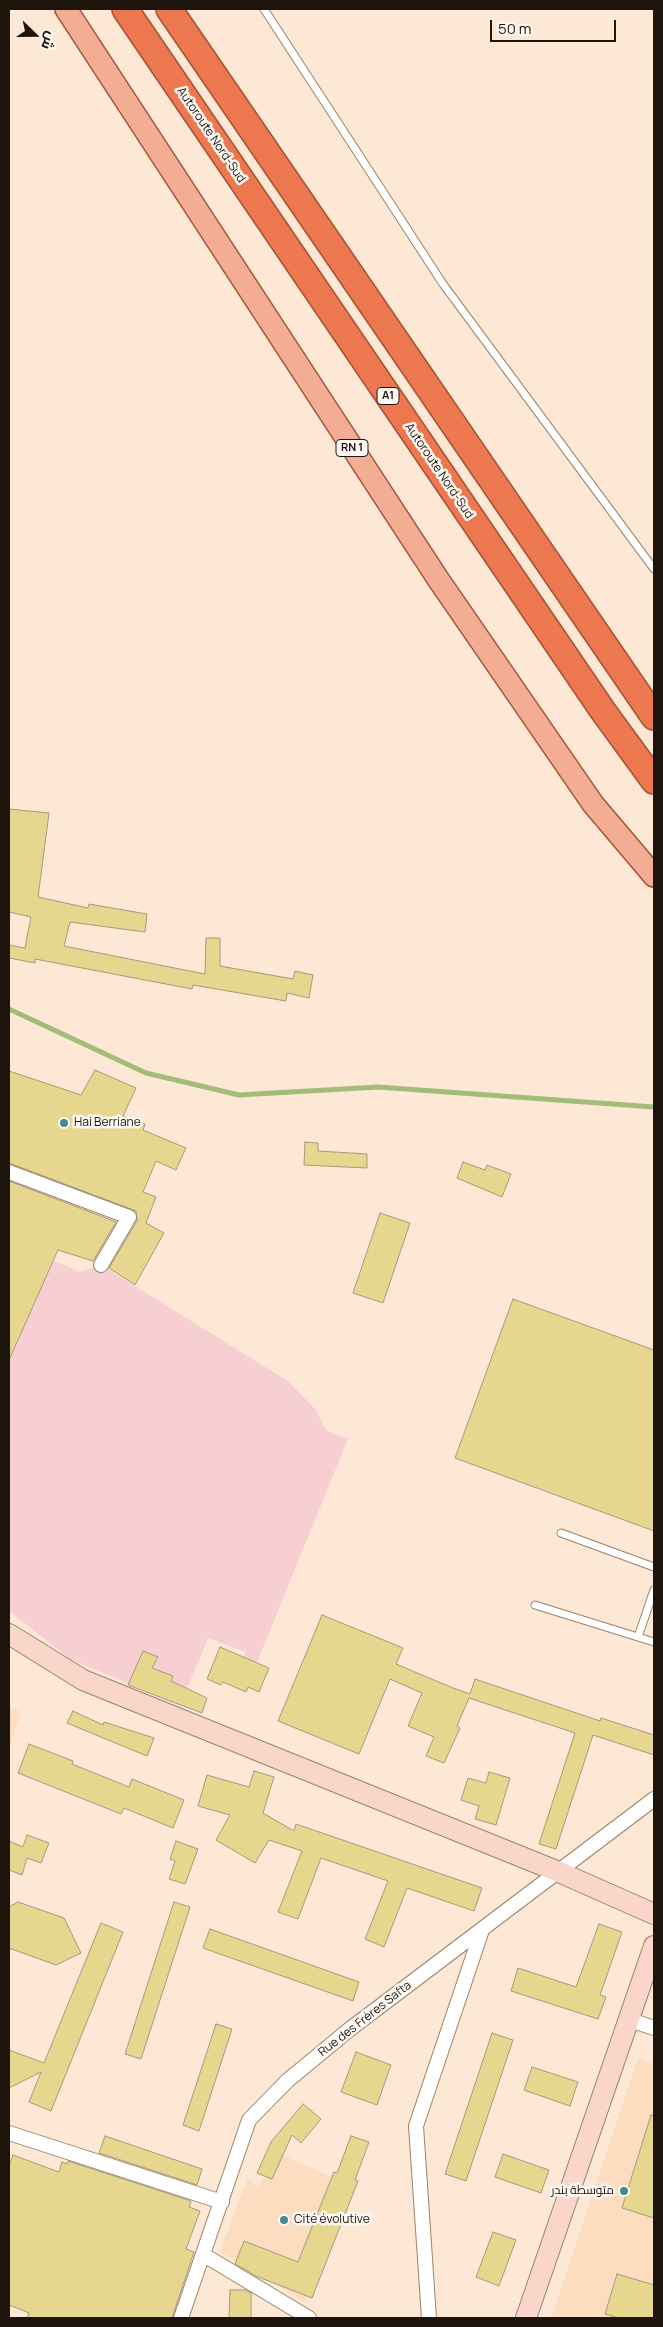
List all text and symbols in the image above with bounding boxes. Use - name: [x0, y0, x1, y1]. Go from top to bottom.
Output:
- north arrow: [10, 10, 60, 60]
- scale bar: [493, 10, 619, 42]
- text: 50 m: [498, 18, 532, 39]
- text: ش: [37, 29, 62, 53]
- street label: Autoroute Nord-Sud: [174, 85, 248, 185]
- road number: A1: [377, 388, 399, 404]
- street label: Autoroute Nord-Sud: [402, 421, 476, 521]
- road number: RN 1: [336, 439, 368, 456]
- place label: Hai Berriane: [74, 1116, 141, 1130]
- marker: Hai Berriane: [58, 1117, 70, 1129]
- street label: Rue des Frères Safta: [316, 1978, 414, 2060]
- place label: متوسطة بندر: [551, 2184, 614, 2198]
- marker: متوسطة بندر: [618, 2185, 630, 2197]
- place label: Cité évolutive: [294, 2213, 370, 2227]
- marker: Cité évolutive: [278, 2214, 290, 2226]

